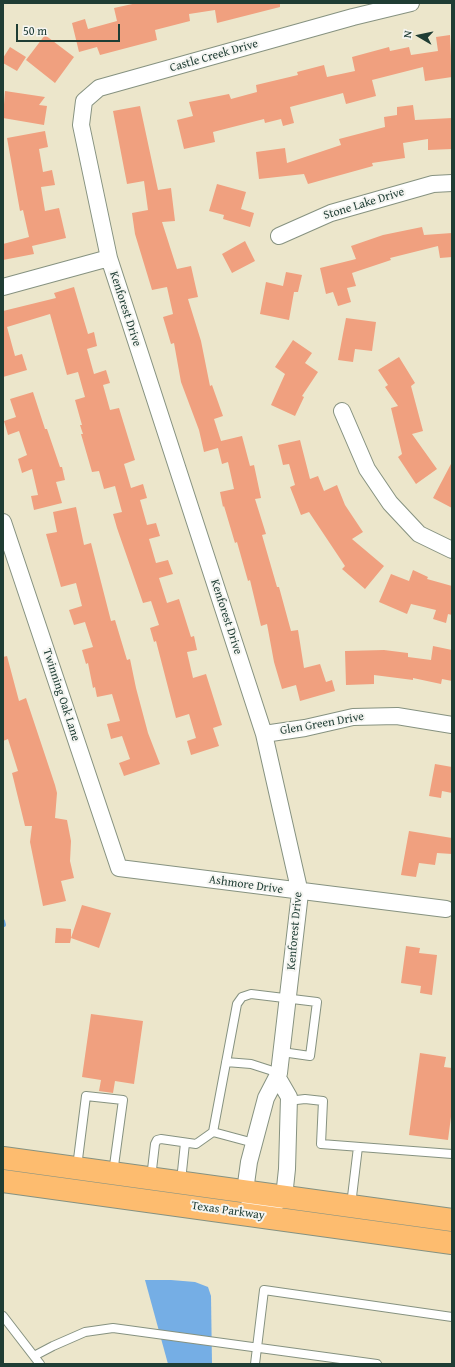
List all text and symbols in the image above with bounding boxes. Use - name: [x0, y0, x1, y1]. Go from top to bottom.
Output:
- scale bar: [18, 16, 122, 42]
- north arrow: [399, 16, 439, 56]
- text: 50 m: [23, 22, 47, 39]
- text: N: [399, 29, 416, 39]
- street label: Castle Creek Drive: [168, 37, 260, 75]
- street label: Stone Lake Drive: [322, 185, 406, 223]
- street label: Kenforest Drive: [106, 269, 144, 349]
- street label: Kenforest Drive: [207, 577, 245, 657]
- street label: Twinning Oak Lane: [39, 647, 83, 743]
- street label: Glen Green Drive: [279, 710, 365, 738]
- street label: Ashmore Drive: [208, 873, 284, 897]
- street label: Kenforest Drive: [284, 891, 306, 971]
- street label: Texas Parkway: [190, 1199, 266, 1223]

